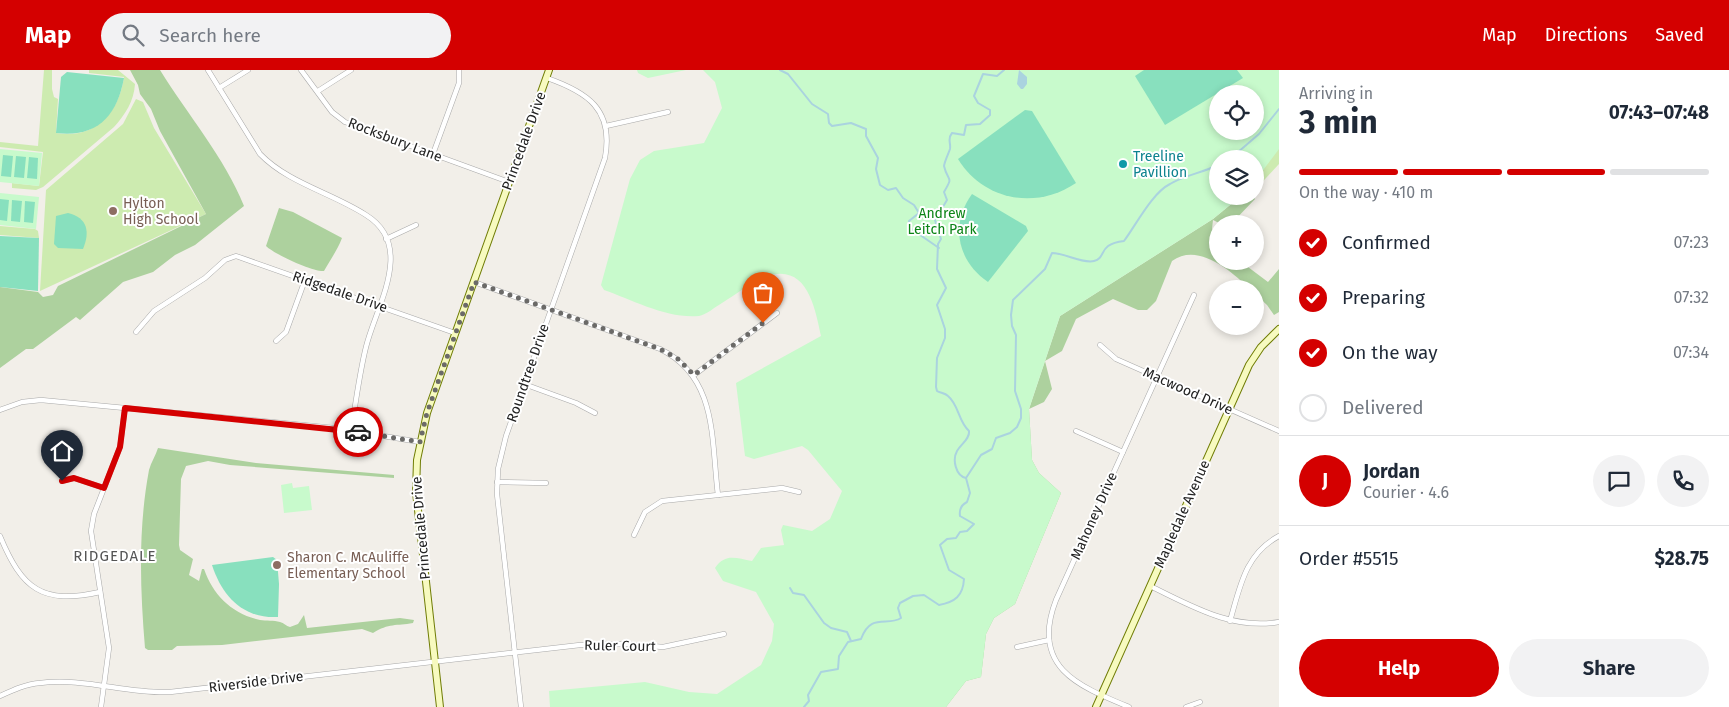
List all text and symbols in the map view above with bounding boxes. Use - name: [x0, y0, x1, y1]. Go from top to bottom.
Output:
- search box: [101, 13, 451, 58]
- text: Map: [25, 21, 71, 49]
- icon: search: [119, 21, 147, 49]
- text: Search here: [159, 24, 261, 47]
- text: Map: [1482, 24, 1517, 46]
- text: Directions: [1545, 24, 1627, 46]
- text: Saved: [1655, 24, 1704, 46]
- text: Arriving in: [1299, 84, 1373, 103]
- map controls: [1209, 85, 1264, 335]
- button: locate: [1209, 85, 1264, 140]
- street label: Princedale Drive: [498, 89, 550, 193]
- text: 07:43–07:48: [1609, 101, 1709, 124]
- text: 3 min: [1299, 103, 1378, 141]
- street label: Rocksbury Lane: [346, 114, 444, 166]
- place label: Treeline Pavillion: [1133, 148, 1187, 181]
- button: layers: [1209, 150, 1264, 205]
- marker: Treeline Pavillion: [1117, 158, 1129, 170]
- text: On the way · 410 m: [1299, 183, 1433, 202]
- place label: Hylton High School: [123, 195, 199, 228]
- marker: Hylton High School: [107, 205, 119, 217]
- park label: Andrew Leitch Park: [907, 205, 977, 238]
- button: +: [1209, 215, 1264, 270]
- icon: check: [1299, 229, 1327, 257]
- text: Confirmed: [1342, 231, 1431, 254]
- text: 07:23: [1674, 233, 1709, 252]
- street label: Ridgedale Drive: [290, 268, 390, 316]
- pin: [742, 272, 784, 323]
- icon: bag: [749, 279, 777, 307]
- button: −: [1209, 280, 1264, 335]
- icon: check: [1299, 284, 1327, 312]
- text: Preparing: [1342, 286, 1425, 309]
- text: 07:32: [1674, 288, 1709, 307]
- street label: Roundtree Drive: [503, 322, 553, 424]
- icon: check: [1299, 339, 1327, 367]
- text: On the way: [1342, 341, 1438, 364]
- text: 07:34: [1673, 343, 1709, 362]
- street label: Macwood Drive: [1140, 364, 1236, 418]
- text: Delivered: [1342, 396, 1424, 419]
- courier: [333, 407, 383, 457]
- icon: car: [344, 418, 372, 446]
- pin: [41, 430, 83, 481]
- icon: home: [48, 437, 76, 465]
- button: chat: [1593, 455, 1645, 507]
- button: phone: [1657, 455, 1709, 507]
- street label: Mapledale Avenue: [1151, 457, 1213, 571]
- text: Jordan: [1363, 460, 1420, 483]
- text: J: [1322, 469, 1328, 492]
- street label: Mahoney Drive: [1067, 470, 1121, 562]
- street label: Princedale Drive: [408, 476, 434, 580]
- text: Courier · 4.6: [1363, 483, 1449, 502]
- district label: RIDGEDALE: [73, 547, 157, 565]
- text: Order #5515: [1299, 547, 1399, 570]
- text: $28.75: [1654, 547, 1709, 570]
- place label: Sharon C. McAuliffe Elementary School: [287, 549, 409, 582]
- marker: Sharon C. McAuliffe Elementary School: [271, 559, 283, 571]
- street label: Ruler Court: [584, 637, 657, 655]
- button: Help: [1299, 639, 1499, 697]
- button: Share: [1509, 639, 1709, 697]
- street label: Riverside Drive: [208, 668, 304, 696]

